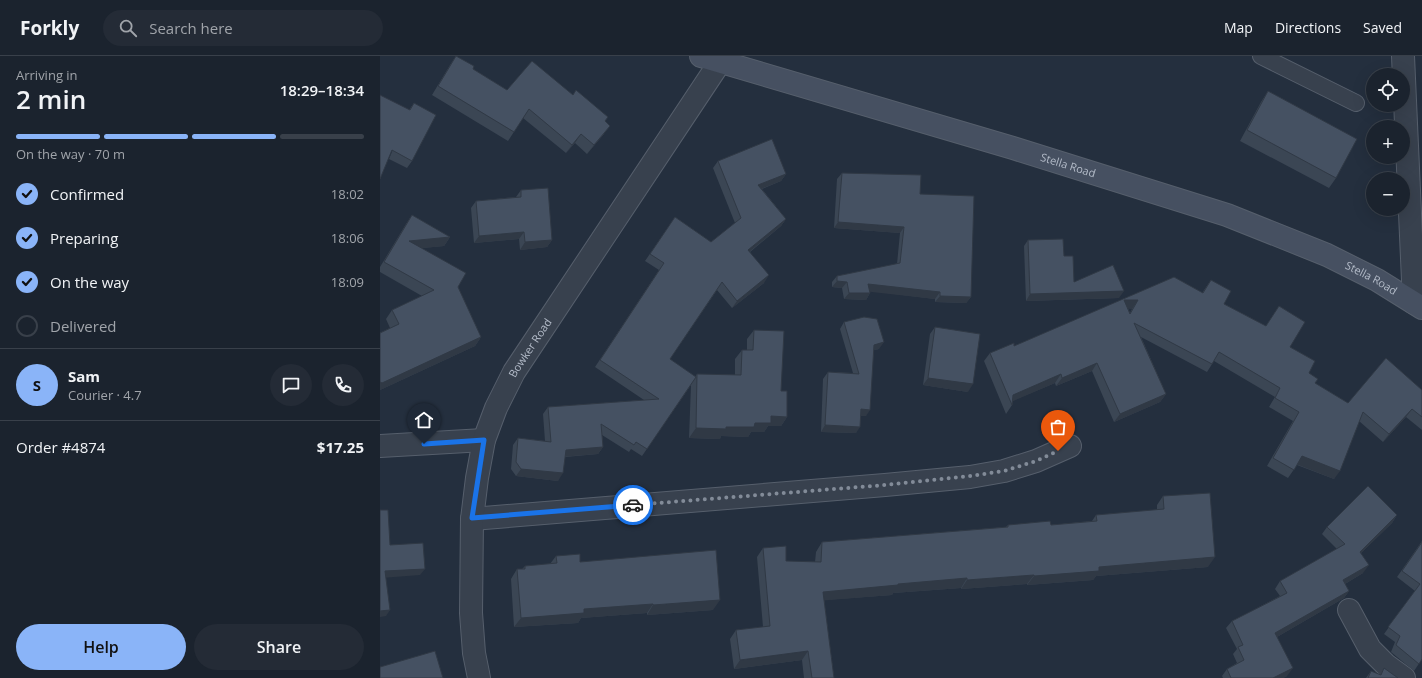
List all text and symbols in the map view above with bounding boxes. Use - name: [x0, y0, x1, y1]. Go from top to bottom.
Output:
- search box: [103, 10, 383, 46]
- text: Forkly: [20, 15, 79, 41]
- icon: search: [117, 17, 139, 39]
- text: Search here: [149, 18, 233, 38]
- text: Map: [1224, 18, 1253, 37]
- text: Directions: [1275, 18, 1341, 37]
- text: Saved: [1363, 18, 1402, 37]
- text: Arriving in: [16, 66, 78, 84]
- map controls: [1366, 68, 1410, 216]
- button: locate: [1366, 68, 1410, 112]
- text: 18:29–18:34: [280, 80, 364, 100]
- text: 2 min: [16, 81, 86, 117]
- button: +: [1366, 120, 1410, 164]
- text: On the way · 70 m: [16, 145, 125, 163]
- street label: Stella Road: [1039, 149, 1098, 180]
- button: −: [1366, 172, 1410, 216]
- icon: check: [16, 183, 38, 205]
- text: Confirmed: [50, 184, 124, 204]
- text: 18:02: [331, 185, 364, 203]
- icon: check: [16, 227, 38, 249]
- text: Preparing: [50, 228, 118, 248]
- text: 18:06: [331, 229, 364, 247]
- street label: Stella Road: [1343, 257, 1400, 298]
- icon: check: [16, 271, 38, 293]
- text: On the way: [50, 272, 129, 292]
- text: 18:09: [331, 273, 364, 291]
- street label: Bowker Road: [505, 315, 555, 380]
- text: Delivered: [50, 316, 117, 336]
- button: chat: [270, 364, 312, 406]
- button: phone: [322, 364, 364, 406]
- text: Sam: [68, 366, 100, 386]
- text: S: [33, 375, 41, 395]
- text: Courier · 4.7: [68, 386, 142, 404]
- pin: [407, 403, 441, 444]
- icon: home: [413, 409, 435, 431]
- pin: [1041, 410, 1075, 451]
- icon: bag: [1047, 416, 1069, 438]
- text: Order #4874: [16, 437, 105, 457]
- text: $17.25: [317, 437, 364, 457]
- courier: [613, 485, 653, 525]
- icon: car: [622, 494, 644, 516]
- button: Help: [16, 624, 186, 670]
- button: Share: [194, 624, 364, 670]

